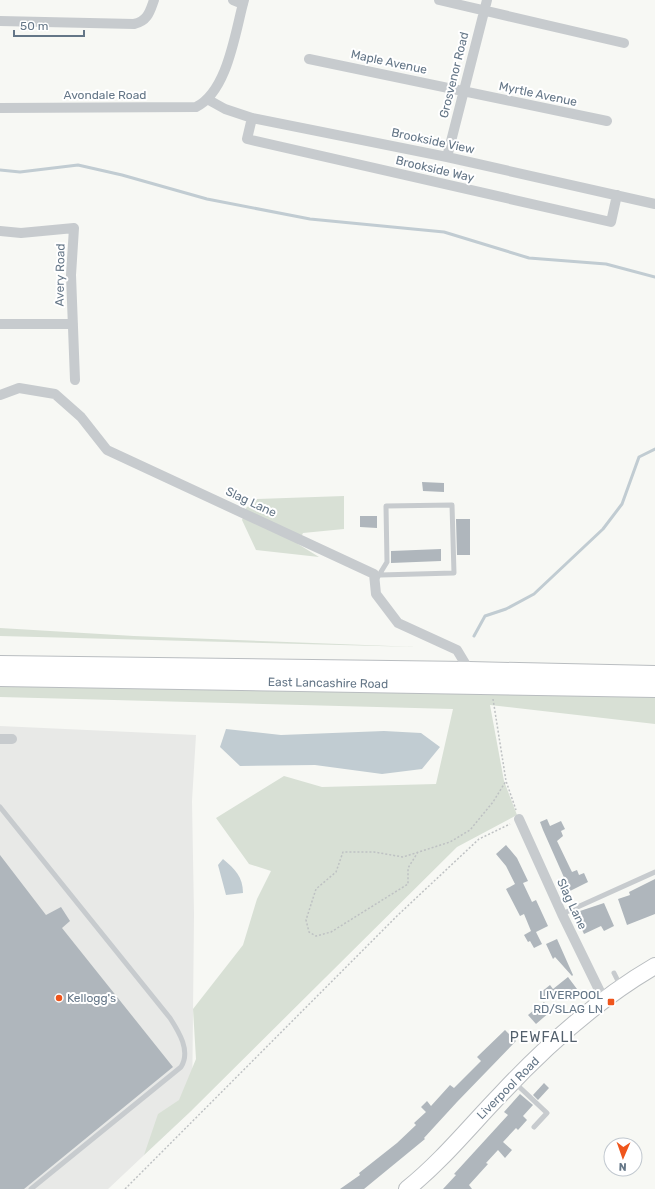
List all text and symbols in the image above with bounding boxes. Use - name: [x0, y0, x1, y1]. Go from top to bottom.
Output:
- scale bar: [14, 12, 84, 38]
- text: 50 m: [20, 19, 48, 33]
- street label: Grosvenor Road: [437, 30, 471, 120]
- street label: Maple Avenue: [350, 47, 429, 77]
- street label: Myrtle Avenue: [498, 79, 579, 109]
- street label: Avondale Road: [63, 88, 147, 102]
- street label: Brookside View: [390, 125, 476, 157]
- street label: Brookside Way: [394, 153, 476, 185]
- street label: Avery Road: [52, 243, 68, 307]
- street label: Slag Lane: [223, 484, 279, 520]
- street label: East Lancashire Road: [268, 675, 388, 691]
- street label: Slag Lane: [554, 876, 590, 932]
- place label: LIVERPOOL RD/SLAG LN: [533, 988, 603, 1016]
- place label: Kellogg's: [67, 991, 116, 1005]
- marker: Kellogg's: [54, 993, 64, 1003]
- marker: LIVERPOOL RD/SLAG LN: [606, 997, 616, 1007]
- district label: PEWFALL: [510, 1029, 578, 1046]
- street label: Liverpool Road: [474, 1054, 542, 1122]
- north arrow: [603, 1137, 643, 1177]
- text: N: [618, 1160, 627, 1173]

